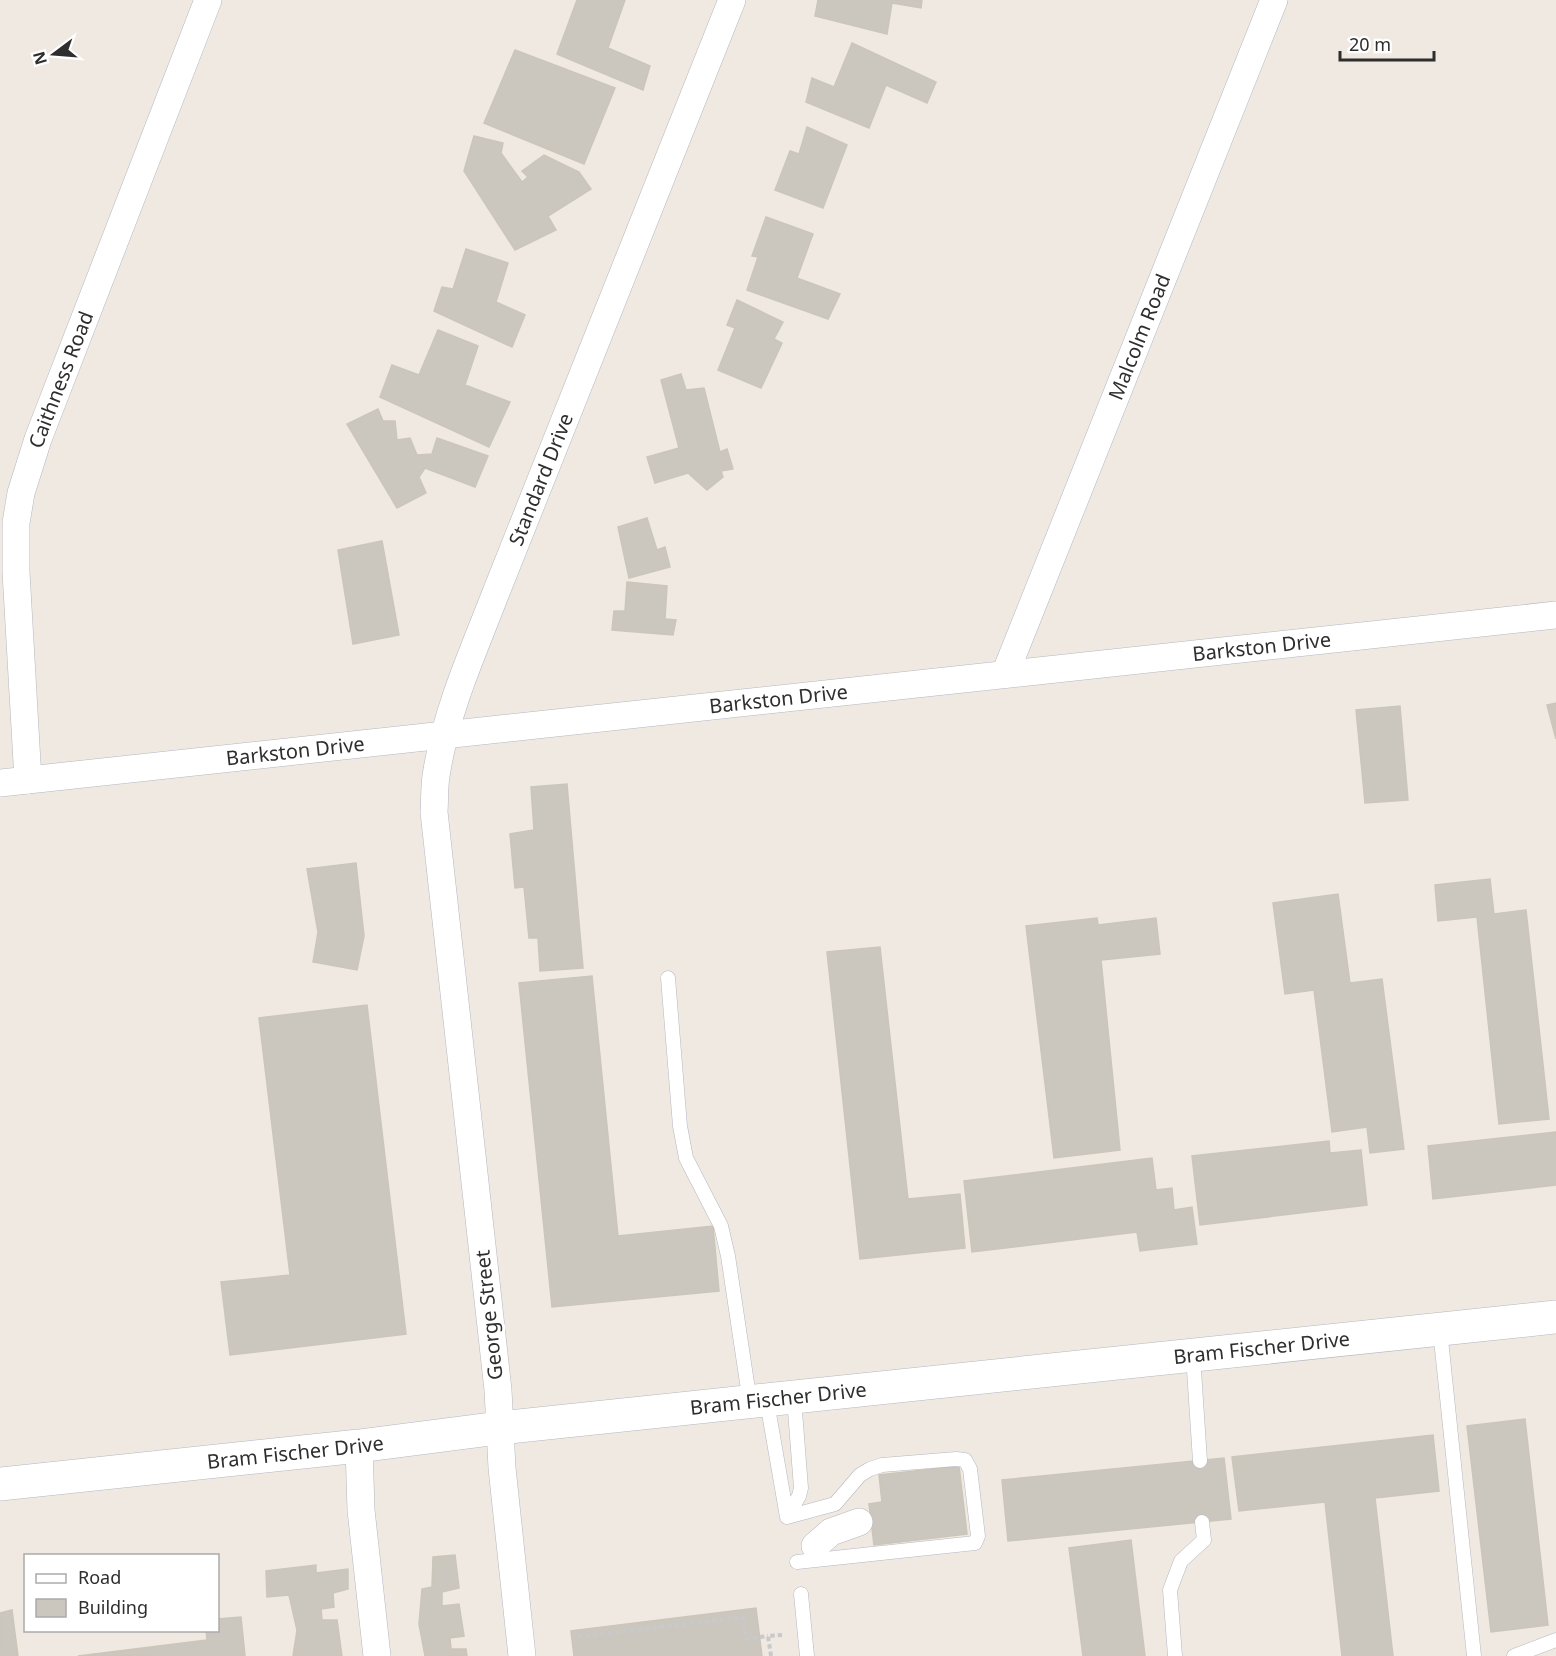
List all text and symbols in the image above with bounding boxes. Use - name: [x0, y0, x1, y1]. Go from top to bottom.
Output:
- north arrow: [24, 24, 84, 84]
- scale bar: [1340, 24, 1434, 62]
- text: 20 m: [1349, 32, 1391, 56]
- text: N: [27, 49, 52, 67]
- street label: Malcolm Road: [1102, 270, 1176, 404]
- street label: Caithness Road: [22, 307, 99, 451]
- street label: Standard Drive: [502, 409, 579, 549]
- street label: Barkston Drive: [1191, 625, 1332, 667]
- street label: Barkston Drive: [708, 678, 849, 719]
- street label: Barkston Drive: [225, 730, 366, 772]
- street label: George Street: [468, 1249, 509, 1381]
- street label: Bram Fischer Drive: [1172, 1325, 1351, 1370]
- street label: Bram Fischer Drive: [689, 1375, 868, 1421]
- street label: Bram Fischer Drive: [206, 1429, 385, 1475]
- legend: [24, 1554, 219, 1632]
- text: Road: [78, 1565, 121, 1589]
- text: Building: [78, 1595, 148, 1619]

